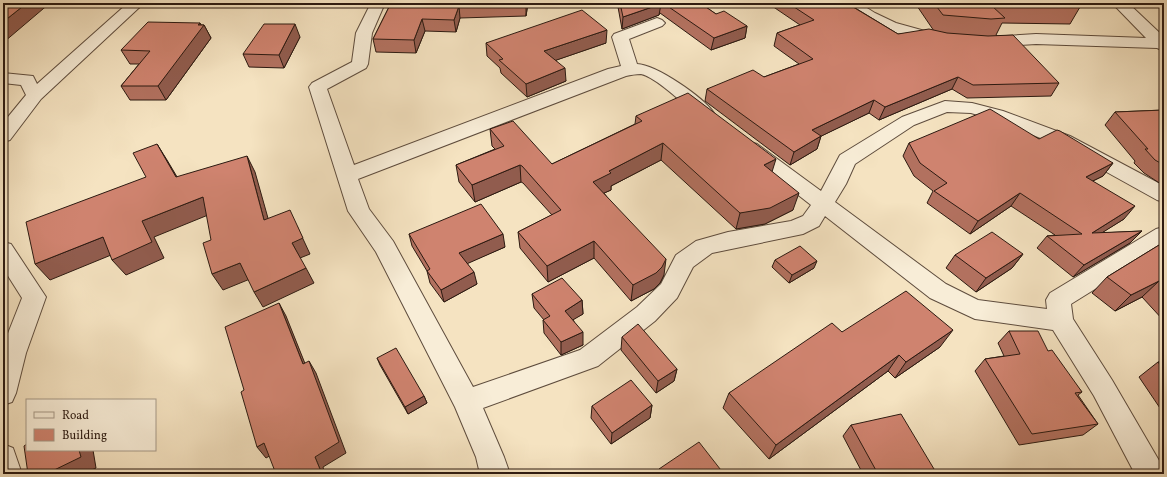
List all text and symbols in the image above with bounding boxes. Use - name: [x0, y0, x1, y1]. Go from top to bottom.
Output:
- legend: [26, 399, 156, 451]
- text: Road: [62, 408, 89, 424]
- text: Building: [62, 428, 107, 444]

